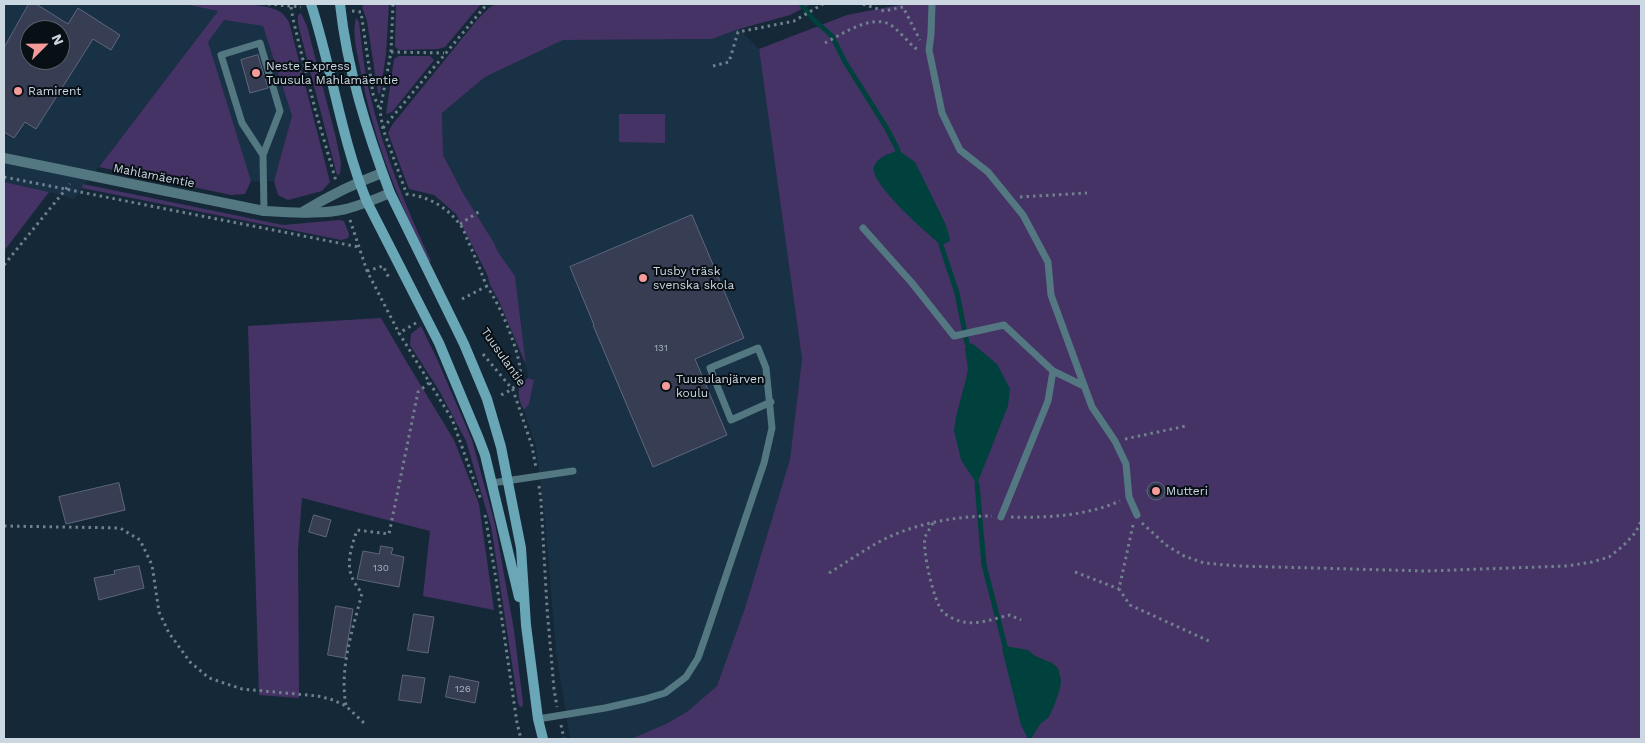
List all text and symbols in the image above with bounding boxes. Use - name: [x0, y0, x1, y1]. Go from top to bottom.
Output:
- north arrow: [20, 20, 70, 70]
- text: N: [48, 32, 67, 47]
- place label: Neste Express Tuusula Mahlamäentie: [266, 59, 398, 87]
- marker: Neste Express Tuusula Mahlamäentie: [250, 67, 262, 79]
- place label: Ramirent: [28, 84, 81, 98]
- marker: Ramirent: [12, 85, 24, 97]
- street label: Mahlamäentie: [112, 161, 196, 191]
- place label: Tusby träsk svenska skola: [653, 264, 734, 292]
- marker: Tusby träsk svenska skola: [637, 272, 649, 284]
- street label: Tuusulantie: [478, 325, 528, 389]
- house number: 131: [654, 342, 668, 354]
- place label: Tuusulanjärven koulu: [676, 372, 764, 400]
- marker: Tuusulanjärven koulu: [660, 380, 672, 392]
- place label: Mutteri: [1166, 484, 1208, 498]
- marker: Mutteri: [1150, 485, 1162, 497]
- house number: 130: [373, 562, 389, 574]
- house number: 126: [455, 683, 471, 695]

